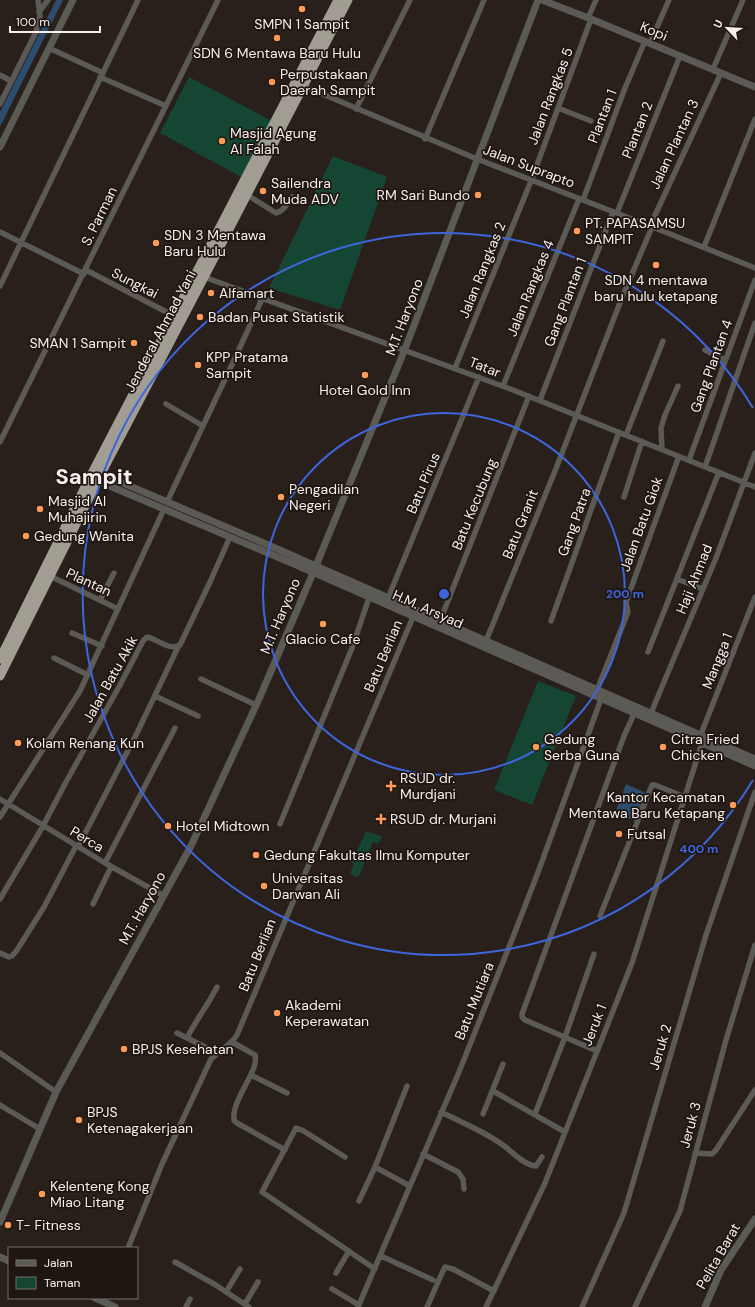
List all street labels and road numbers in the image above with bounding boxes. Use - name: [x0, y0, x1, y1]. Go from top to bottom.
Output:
- street label: Kopi: [638, 17, 670, 45]
- street label: Jalan Rangkas 5: [523, 45, 577, 147]
- street label: Plantan 1: [584, 87, 620, 145]
- street label: Jalan Plantan 3: [645, 96, 703, 192]
- street label: Plantan 2: [617, 99, 657, 161]
- street label: Jalan Suprapto: [481, 140, 577, 192]
- street label: S. Parman: [77, 184, 121, 248]
- street label: Jalan Rangkas 2: [455, 219, 509, 321]
- street label: Jalan Rangkas 4: [502, 237, 558, 339]
- street label: Gang Plantan 1: [540, 255, 590, 349]
- street label: Sungkai: [109, 264, 161, 302]
- street label: Jenderal Ahmad Yani: [120, 267, 200, 395]
- street label: M.T. Haryono: [381, 276, 427, 358]
- street label: Gang Plantan 4: [686, 316, 736, 415]
- street label: Tatar: [467, 353, 503, 381]
- street label: Batu Pirus: [402, 450, 444, 516]
- street label: Batu Kecubung: [447, 455, 501, 553]
- street label: Jalan Batu Giok: [616, 474, 666, 574]
- street label: Gang Patra: [553, 485, 595, 559]
- street label: Batu Granit: [498, 487, 542, 561]
- street label: Haji Ahmad: [672, 541, 716, 617]
- street label: Plantan: [63, 564, 115, 600]
- street label: M.T. Haryono: [256, 575, 304, 657]
- street label: H.M. Arsyad: [390, 585, 466, 633]
- street label: Batu Berlian: [360, 617, 406, 695]
- street label: Mangga 1: [698, 630, 736, 692]
- street label: Jalan Batu Akik: [79, 632, 141, 726]
- street label: Perca: [67, 822, 107, 856]
- street label: M.T. Haryono: [115, 868, 169, 948]
- street label: Batu Berlian: [234, 916, 280, 994]
- street label: Batu Mutiara: [450, 960, 498, 1042]
- street label: Jeruk 1: [578, 1002, 610, 1048]
- street label: Jeruk 2: [645, 1022, 675, 1072]
- street label: Jeruk 3: [675, 1100, 705, 1150]
- street label: Pelita Barat: [692, 1220, 744, 1292]

